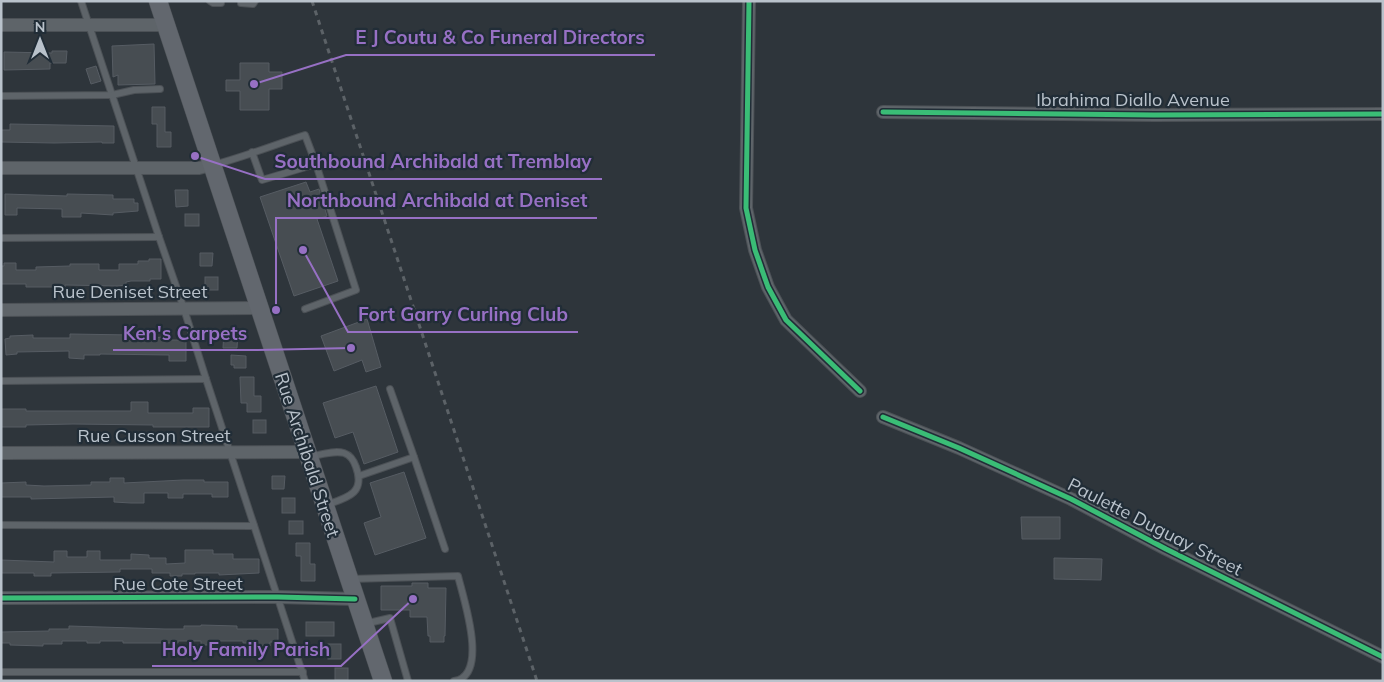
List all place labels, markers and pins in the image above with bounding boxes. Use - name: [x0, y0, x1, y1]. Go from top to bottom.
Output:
- callout: E J Coutu & Co Funeral Directors: [346, 21, 655, 55]
- callout: Southbound Archibald at Tremblay: [265, 145, 602, 179]
- callout: Northbound Archibald at Deniset: [276, 184, 597, 218]
- callout: Fort Garry Curling Club: [348, 298, 578, 332]
- callout: Ken's Carpets: [113, 316, 258, 350]
- callout: Holy Family Parish: [152, 632, 341, 666]

